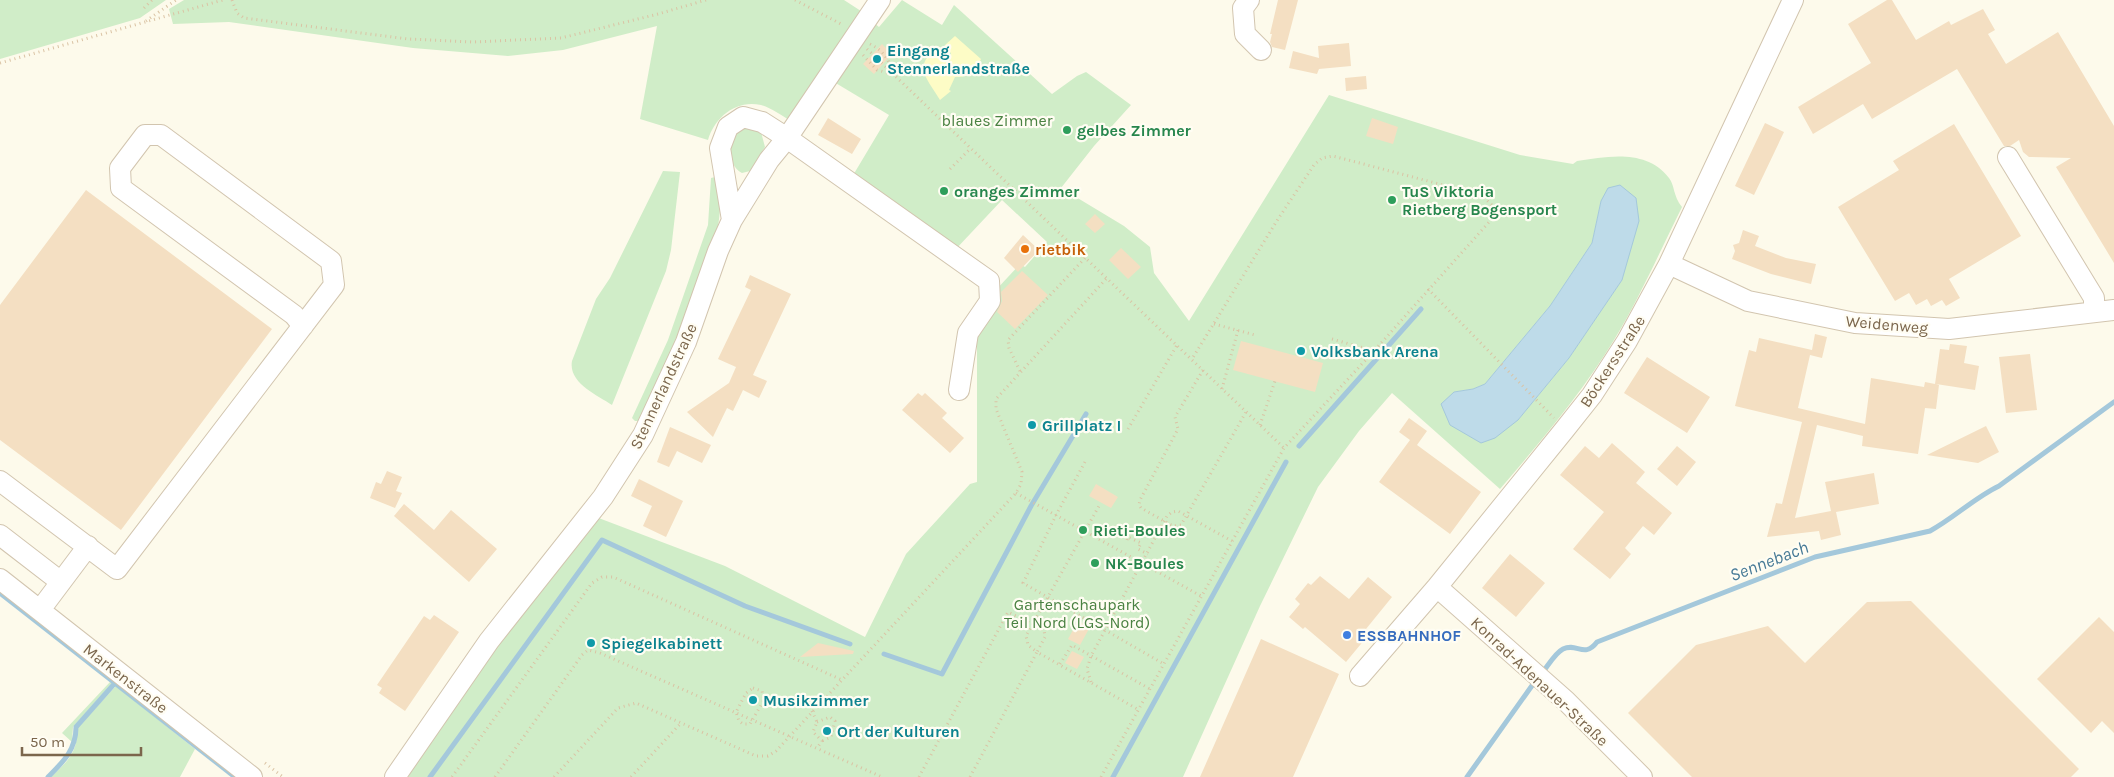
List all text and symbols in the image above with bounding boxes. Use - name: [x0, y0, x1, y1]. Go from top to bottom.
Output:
- place label: Eingang Stennerlandstraße: [887, 41, 1030, 78]
- marker: Eingang Stennerlandstraße: [871, 53, 883, 65]
- park label: blaues Zimmer: [941, 111, 1053, 130]
- place label: gelbes Zimmer: [1077, 121, 1192, 140]
- marker: gelbes Zimmer: [1061, 124, 1073, 136]
- place label: oranges Zimmer: [954, 182, 1080, 201]
- place label: TuS Viktoria Rietberg Bogensport: [1402, 182, 1557, 219]
- marker: oranges Zimmer: [938, 185, 950, 197]
- marker: TuS Viktoria Rietberg Bogensport: [1386, 194, 1398, 206]
- place label: rietbik: [1035, 240, 1086, 259]
- marker: rietbik: [1019, 243, 1031, 255]
- street label: Weidenweg: [1845, 311, 1929, 338]
- street label: Böckersstraße: [1576, 312, 1649, 411]
- street label: Stennerlandstraße: [626, 320, 701, 452]
- place label: Volksbank Arena: [1311, 342, 1439, 361]
- marker: Volksbank Arena: [1295, 345, 1307, 357]
- place label: Grillplatz I: [1042, 416, 1121, 435]
- marker: Grillplatz I: [1026, 419, 1038, 431]
- place label: Rieti-Boules: [1093, 521, 1186, 540]
- marker: Rieti-Boules: [1077, 524, 1089, 536]
- water label: Sennebach: [1726, 536, 1812, 586]
- place label: NK-Boules: [1105, 554, 1184, 573]
- marker: NK-Boules: [1089, 557, 1101, 569]
- park label: Gartenschaupark Teil Nord (LGS-Nord): [1004, 595, 1150, 632]
- street label: Konrad-Adenauer-Straße: [1467, 613, 1612, 750]
- place label: ESSBAHNHOF: [1357, 626, 1461, 645]
- marker: ESSBAHNHOF: [1341, 629, 1353, 641]
- place label: Spiegelkabinett: [601, 634, 722, 653]
- marker: Spiegelkabinett: [585, 637, 597, 649]
- street label: Markenstraße: [80, 639, 172, 717]
- place label: Musikzimmer: [763, 691, 869, 710]
- marker: Musikzimmer: [747, 694, 759, 706]
- place label: Ort der Kulturen: [837, 722, 960, 741]
- scale bar: [22, 724, 141, 756]
- marker: Ort der Kulturen: [821, 725, 833, 737]
- text: 50 m: [30, 733, 65, 751]

